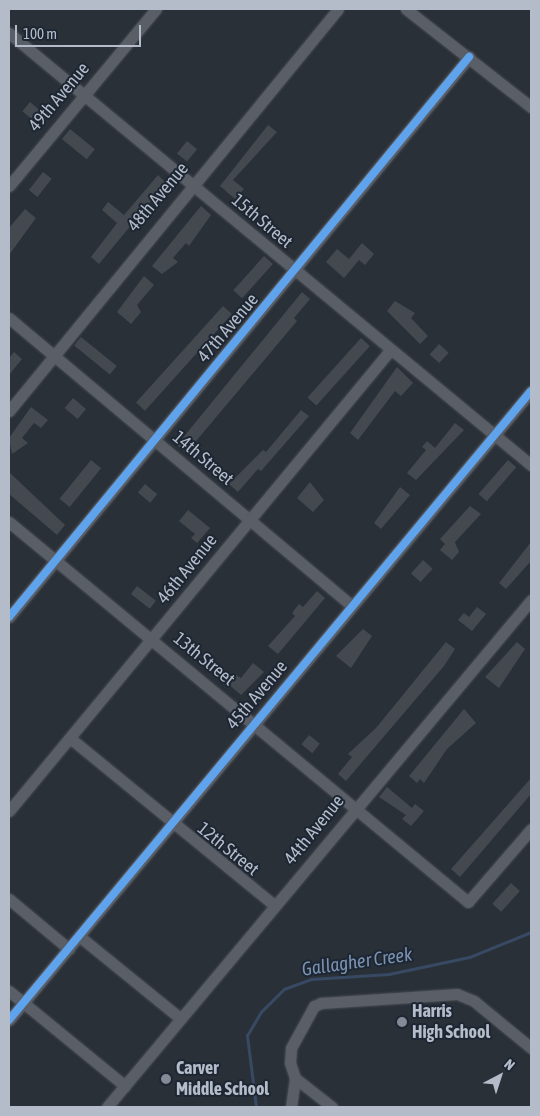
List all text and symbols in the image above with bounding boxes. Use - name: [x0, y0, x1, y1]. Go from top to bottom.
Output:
- scale bar: [18, 15, 144, 47]
- text: 100 m: [23, 25, 57, 42]
- street label: 49th Avenue: [24, 58, 94, 136]
- street label: 48th Avenue: [123, 158, 193, 236]
- street label: 15th Street: [227, 189, 297, 253]
- street label: 47th Avenue: [193, 289, 263, 367]
- street label: 14th Street: [168, 426, 238, 490]
- street label: 46th Avenue: [152, 530, 222, 608]
- street label: 13th Street: [169, 628, 239, 690]
- street label: 45th Avenue: [222, 656, 292, 734]
- street label: 44th Avenue: [279, 791, 349, 869]
- street label: 12th Street: [193, 818, 263, 880]
- water label: Gallagher Creek: [300, 943, 414, 981]
- place label: Harris High School: [412, 1001, 490, 1044]
- marker: Harris High School: [396, 1016, 408, 1028]
- north arrow: [475, 1051, 525, 1101]
- text: N: [501, 1056, 518, 1073]
- place label: Carver Middle School: [176, 1058, 269, 1100]
- marker: Carver Middle School: [160, 1073, 172, 1085]

